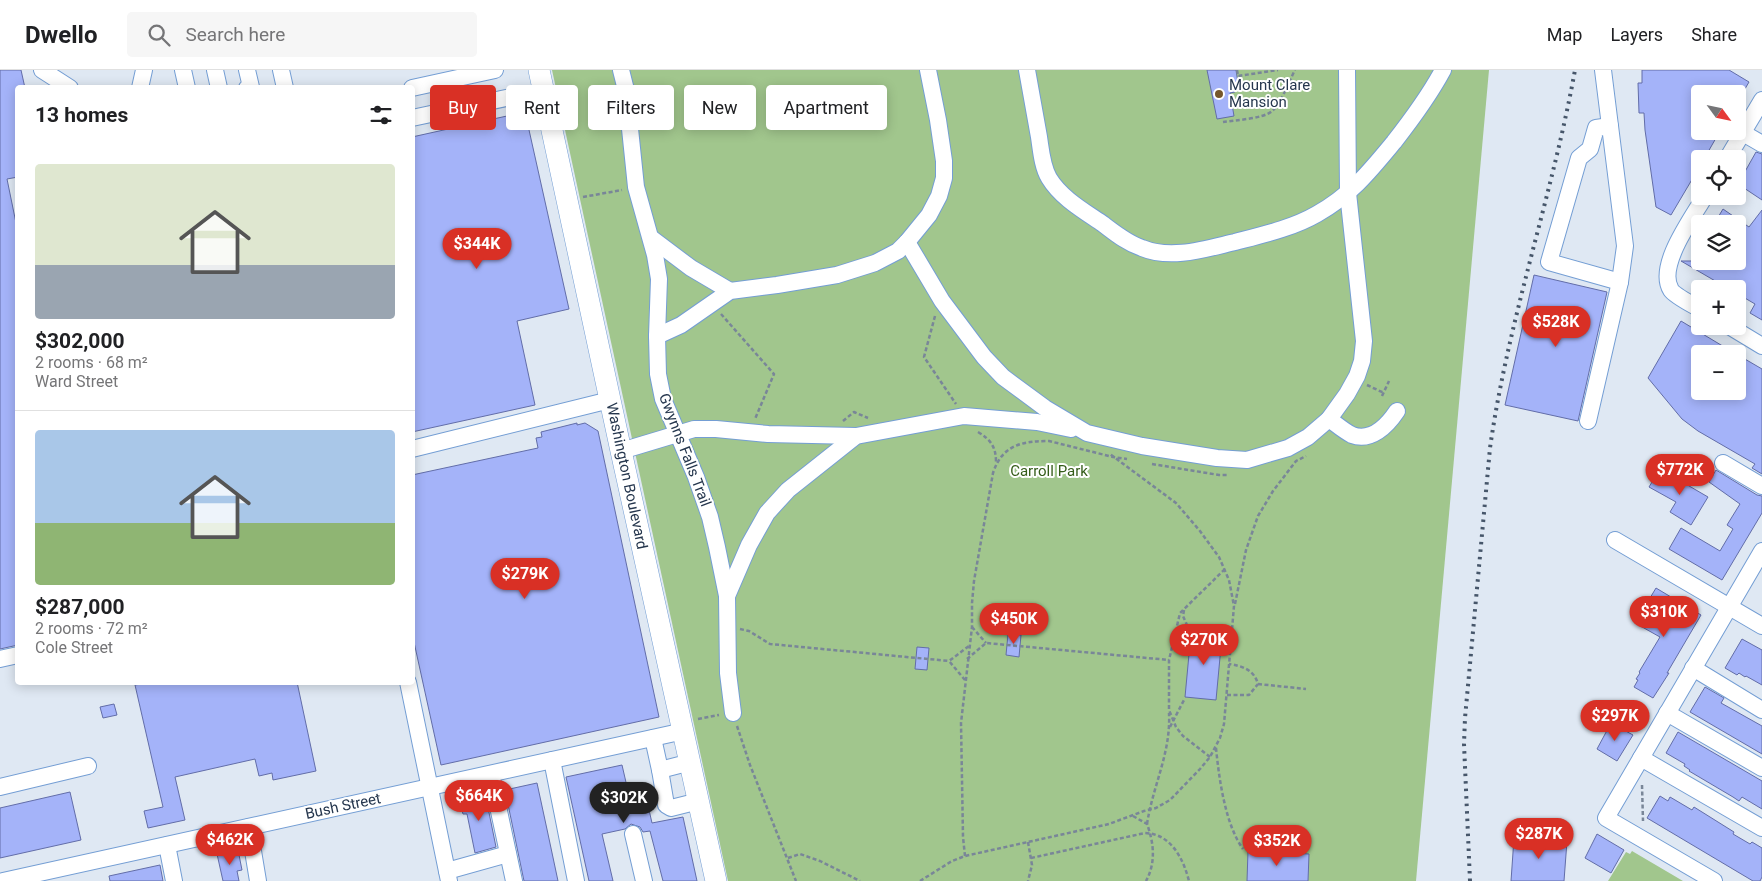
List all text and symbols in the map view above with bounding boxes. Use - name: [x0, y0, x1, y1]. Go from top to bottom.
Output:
- search box: [127, 12, 477, 57]
- text: Dwello: [25, 21, 97, 49]
- icon: search: [145, 21, 173, 49]
- text: Search here: [185, 23, 285, 46]
- text: Map: [1547, 24, 1582, 45]
- text: Layers: [1610, 24, 1663, 45]
- text: Share: [1691, 24, 1737, 45]
- place label: Mount Clare Mansion: [1229, 76, 1310, 111]
- chip: Buy: [430, 85, 496, 130]
- chip: Rent: [506, 85, 578, 130]
- chip: Filters: [588, 85, 674, 130]
- chip: New: [684, 85, 756, 130]
- chip: Apartment: [766, 85, 887, 130]
- north arrow: [1691, 85, 1746, 140]
- map controls: [1691, 85, 1746, 400]
- marker: Mount Clare Mansion: [1213, 88, 1225, 100]
- icon: filters: [367, 101, 395, 129]
- text: 13 homes: [35, 103, 128, 127]
- button: locate: [1691, 150, 1746, 205]
- icon: home: [170, 197, 260, 287]
- button: layers: [1691, 215, 1746, 270]
- pin: $344K: [442, 228, 512, 270]
- text: $344K: [454, 234, 500, 253]
- button: +: [1691, 280, 1746, 335]
- pin: $528K: [1521, 306, 1591, 348]
- text: $528K: [1533, 312, 1579, 331]
- text: $302,000: [35, 329, 125, 353]
- button: −: [1691, 345, 1746, 400]
- text: 2 rooms · 68 m²: [35, 353, 148, 372]
- text: Ward Street: [35, 372, 118, 391]
- street label: Gwynns Falls Trail: [655, 391, 715, 509]
- street label: Washington Boulevard: [603, 401, 651, 551]
- pin: $772K: [1645, 454, 1715, 496]
- text: $772K: [1657, 460, 1703, 479]
- icon: home: [170, 462, 260, 552]
- park label: Carroll Park: [1010, 462, 1088, 480]
- pin: $279K: [490, 558, 560, 600]
- text: $279K: [502, 564, 548, 583]
- text: $287,000: [35, 595, 125, 619]
- pin: $310K: [1629, 596, 1699, 638]
- pin: $450K: [979, 602, 1049, 645]
- text: $310K: [1641, 602, 1687, 621]
- text: $450K: [991, 609, 1037, 628]
- text: 2 rooms · 72 m²: [35, 619, 148, 638]
- pin: $270K: [1169, 624, 1239, 666]
- text: $270K: [1181, 630, 1227, 649]
- text: Cole Street: [35, 638, 113, 657]
- pin: $297K: [1580, 700, 1650, 742]
- text: $297K: [1592, 706, 1638, 725]
- pin: $664K: [444, 780, 514, 822]
- pin: $302K: [589, 782, 659, 824]
- text: $664K: [456, 786, 502, 805]
- text: $302K: [601, 788, 647, 807]
- street label: Bush Street: [304, 789, 383, 823]
- pin: $287K: [1504, 818, 1574, 860]
- pin: $462K: [195, 824, 265, 866]
- pin: $352K: [1242, 824, 1312, 867]
- text: $287K: [1516, 824, 1562, 843]
- text: $462K: [207, 830, 253, 849]
- text: $352K: [1254, 831, 1300, 850]

